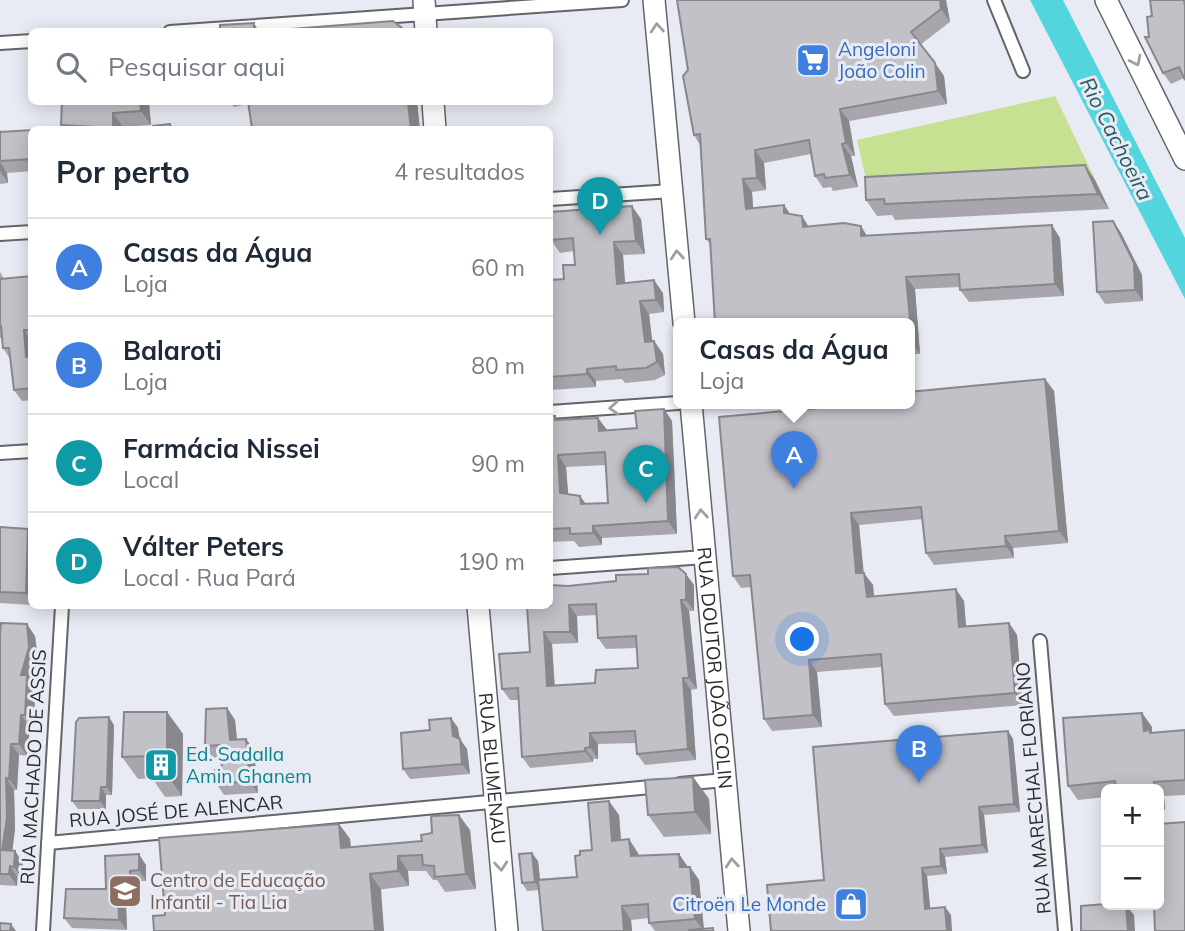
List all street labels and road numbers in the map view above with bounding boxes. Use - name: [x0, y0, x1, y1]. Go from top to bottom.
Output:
- street label: RUA DOUTOR JOÃO COLIN: [692, 546, 738, 790]
- street label: RUA MACHADO DE ASSIS: [15, 649, 51, 885]
- street label: RUA MARECHAL FLORIANO: [1010, 661, 1056, 915]
- street label: RUA BLUMENAU: [474, 692, 511, 845]
- street label: RUA JOSÉ DE ALENCAR: [68, 790, 284, 832]

